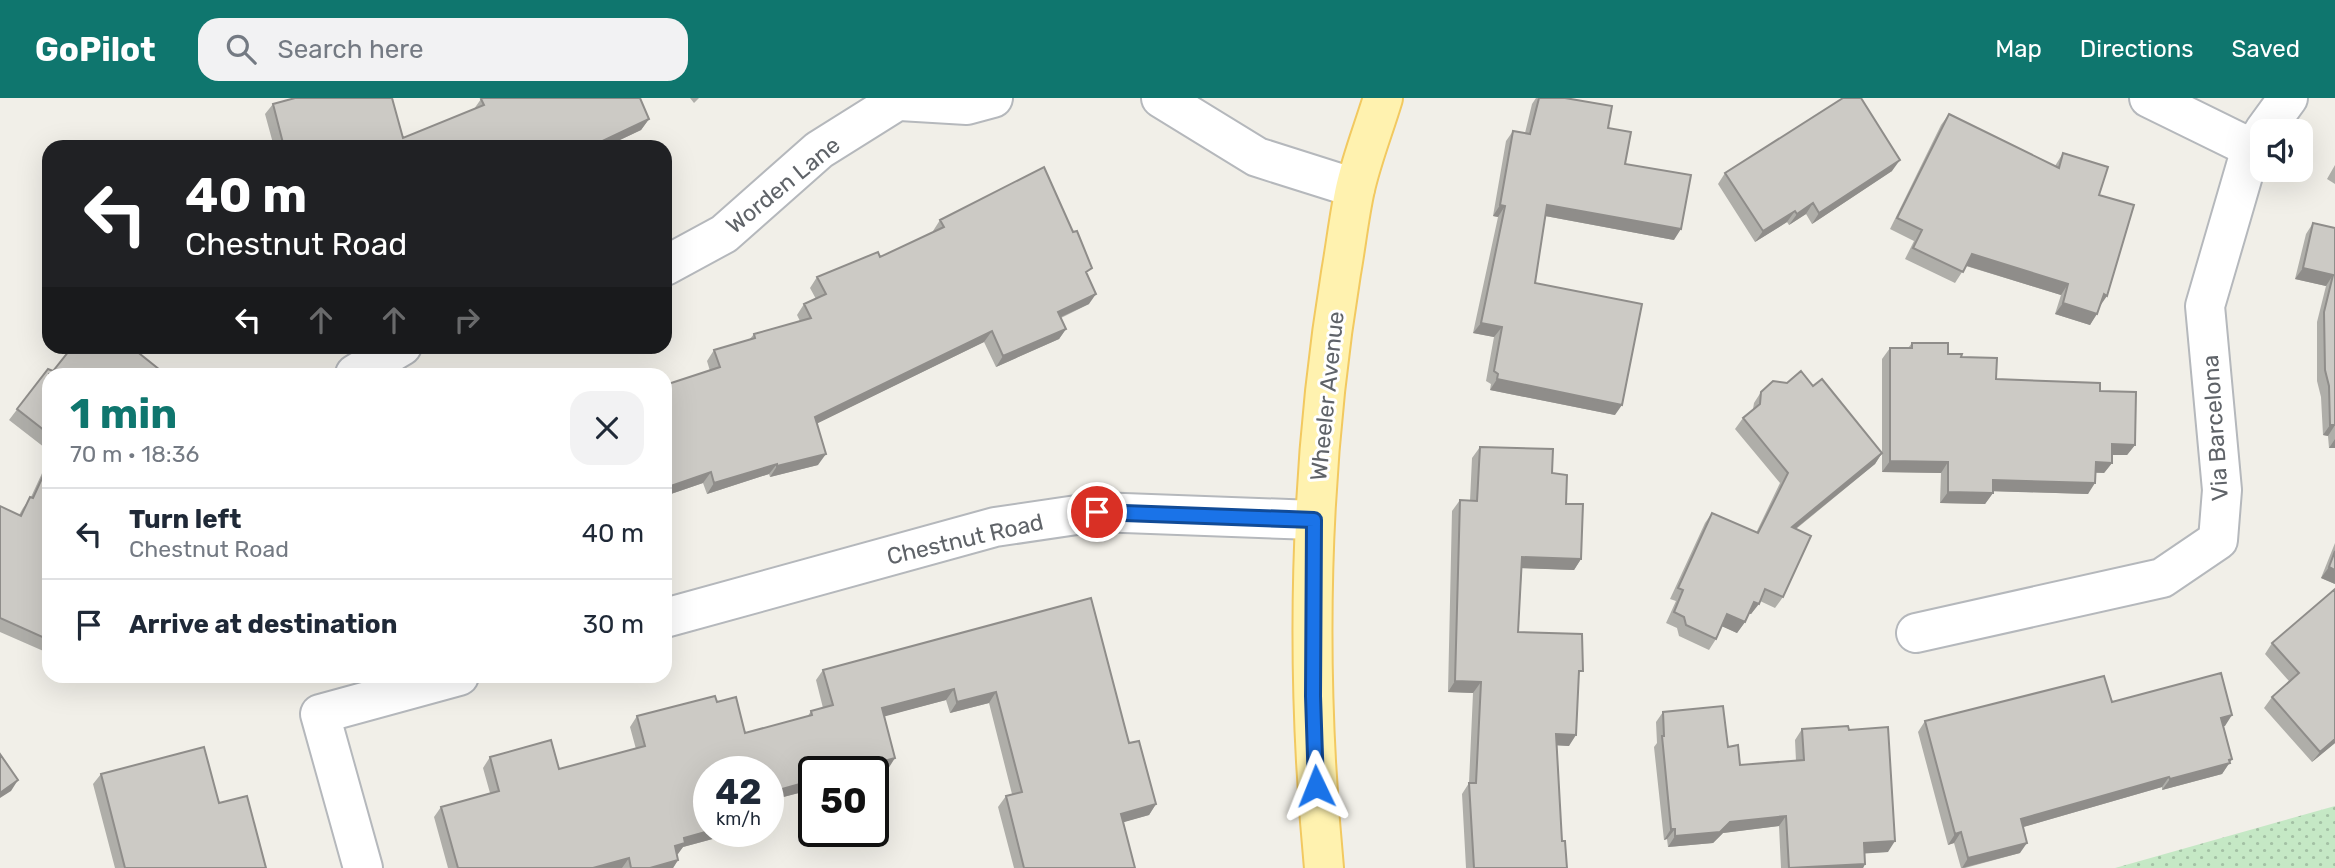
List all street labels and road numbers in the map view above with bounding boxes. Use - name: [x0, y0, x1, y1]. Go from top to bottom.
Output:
- street label: Worden Lane: [720, 131, 846, 239]
- street label: Wheeler Avenue: [1304, 310, 1350, 482]
- street label: Via Barcelona: [2196, 354, 2234, 502]
- street label: Chestnut Road: [884, 507, 1046, 571]

